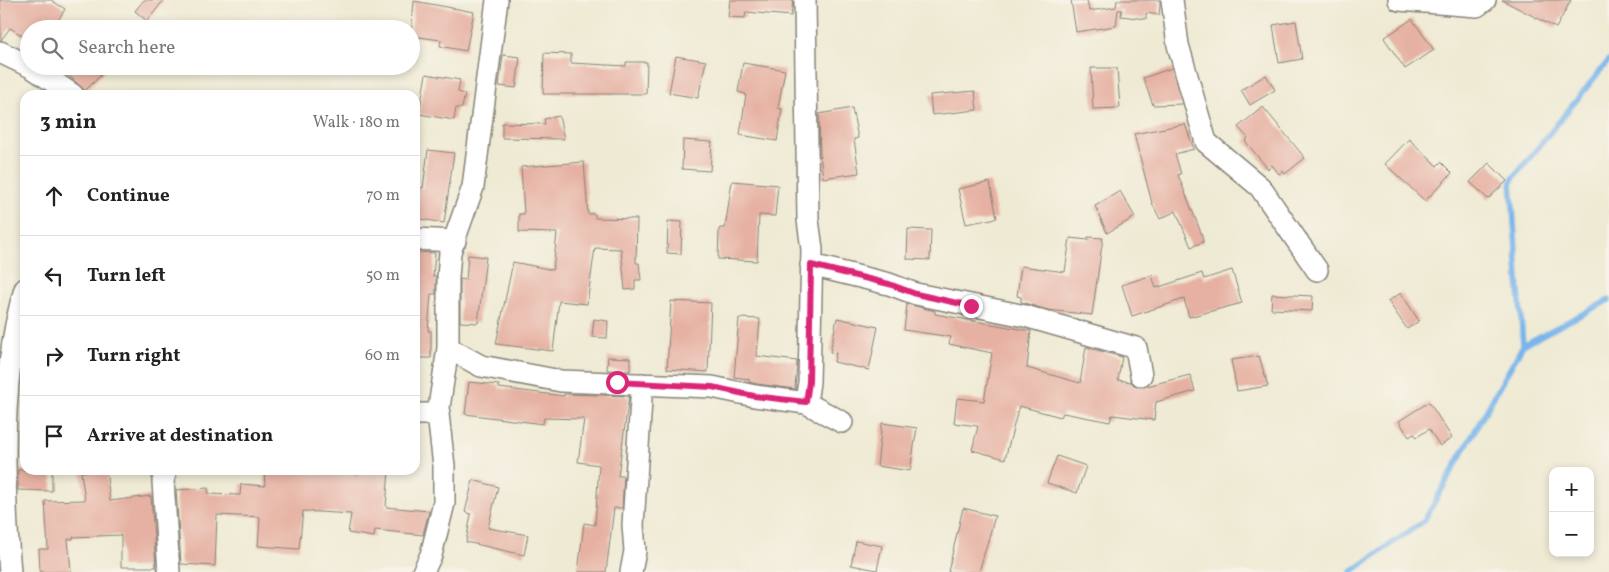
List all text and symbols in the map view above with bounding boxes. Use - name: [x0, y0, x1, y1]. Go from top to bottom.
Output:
- search box: [20, 20, 420, 75]
- icon: search: [38, 34, 66, 62]
- text: Search here: [78, 35, 175, 61]
- text: 3 min: [40, 108, 96, 137]
- text: Walk · 180 m: [313, 112, 400, 134]
- icon: ahead: [40, 182, 68, 210]
- text: Continue: [87, 183, 170, 209]
- text: 70 m: [366, 185, 400, 207]
- icon: left: [40, 262, 68, 290]
- text: Turn left: [87, 263, 166, 289]
- text: 50 m: [366, 265, 400, 287]
- route end: [960, 295, 983, 318]
- icon: right: [40, 342, 68, 370]
- text: Turn right: [87, 343, 180, 369]
- text: 60 m: [365, 345, 400, 367]
- route start: [606, 371, 629, 394]
- icon: arrive: [40, 422, 68, 450]
- text: Arrive at destination: [87, 423, 273, 449]
- map controls: [1549, 467, 1594, 557]
- button: +: [1549, 467, 1594, 512]
- button: −: [1549, 512, 1594, 557]

